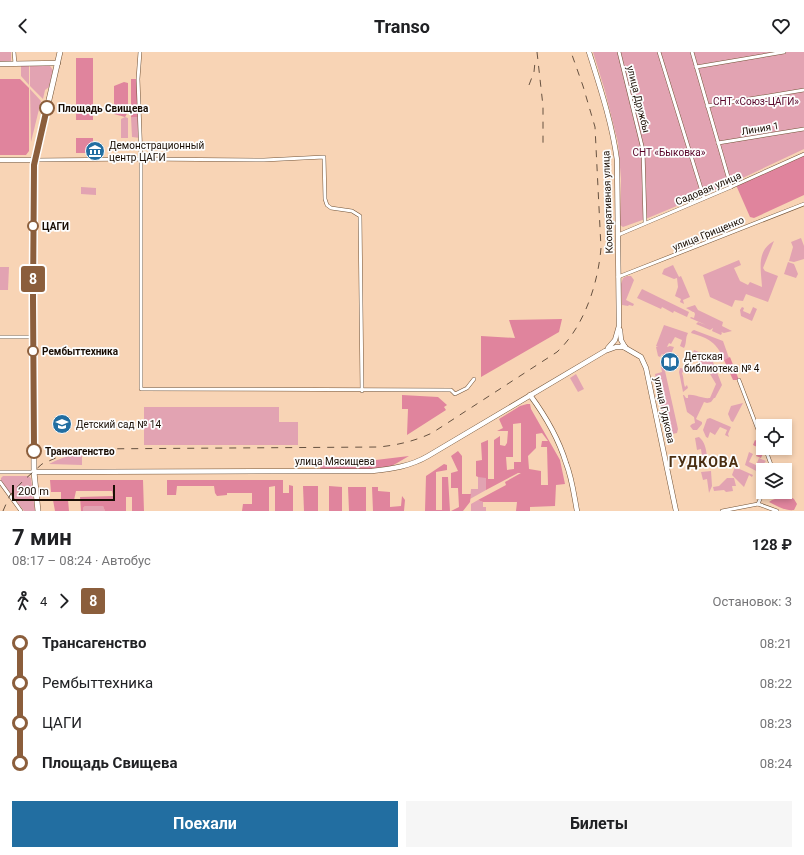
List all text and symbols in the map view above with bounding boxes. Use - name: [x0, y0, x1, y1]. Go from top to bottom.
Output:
- icon: back: [12, 15, 34, 37]
- icon: heart: [770, 15, 792, 37]
- text: Transo: [374, 16, 430, 37]
- street label: улица Дружбы: [625, 64, 652, 134]
- park label: СНТ «Союз-ЦАГИ»: [713, 96, 799, 107]
- marker: Площадь Свищева: [39, 100, 55, 116]
- place label: Площадь Свищева: [58, 103, 149, 114]
- street label: Линия 1: [740, 120, 780, 137]
- museum icon: Демонстрационный центр ЦАГИ: [84, 140, 106, 162]
- place label: Демонстрационный центр ЦАГИ: [109, 140, 205, 163]
- park label: СНТ «Быковка»: [633, 147, 706, 158]
- street label: Кооперативная улица: [600, 150, 615, 253]
- street label: Садовая улица: [674, 170, 743, 207]
- street label: улица Грищенко: [671, 214, 746, 253]
- marker: ЦАГИ: [27, 220, 39, 232]
- place label: ЦАГИ: [42, 221, 69, 232]
- line badge: 8: [20, 266, 46, 292]
- text: 8: [29, 271, 37, 287]
- marker: Рембыттехника: [27, 345, 39, 357]
- place label: Рембыттехника: [42, 346, 119, 357]
- library icon: Детская библиотека № 4: [659, 351, 681, 373]
- place label: Детская библиотека № 4: [684, 351, 760, 374]
- street label: улица Гудкова: [652, 376, 677, 444]
- school or university icon: Детский сад № 14: [51, 413, 73, 435]
- place label: Детский сад № 14: [76, 419, 161, 430]
- map controls: [756, 419, 792, 499]
- button: locate: [756, 419, 792, 455]
- marker: Трансагенство: [26, 443, 42, 459]
- place label: Трансагенство: [45, 446, 115, 457]
- district label: ГУДКОВА: [669, 454, 739, 470]
- street label: улица Мясищева: [295, 456, 375, 467]
- button: layers: [756, 463, 792, 499]
- scale bar: [12, 483, 115, 502]
- text: 200 m: [18, 485, 49, 498]
- text: 7 мин: [12, 525, 72, 550]
- text: 128 ₽: [752, 536, 792, 554]
- text: 08:17 – 08:24 · Автобус: [12, 553, 151, 568]
- icon: walk: [12, 590, 34, 612]
- icon: forward: [53, 590, 75, 612]
- text: 8: [89, 593, 97, 609]
- text: 4: [40, 594, 47, 609]
- text: Остановок: 3: [713, 594, 792, 609]
- text: Трансагенство: [42, 634, 147, 652]
- text: 08:21: [760, 636, 792, 651]
- text: Рембыттехника: [42, 674, 153, 692]
- text: 08:22: [760, 676, 792, 691]
- text: ЦАГИ: [42, 714, 82, 732]
- text: 08:23: [760, 716, 792, 731]
- text: Площадь Свищева: [42, 754, 177, 772]
- text: 08:24: [760, 756, 792, 771]
- button: Поехали: [12, 801, 398, 847]
- button: Билеты: [406, 801, 792, 847]

